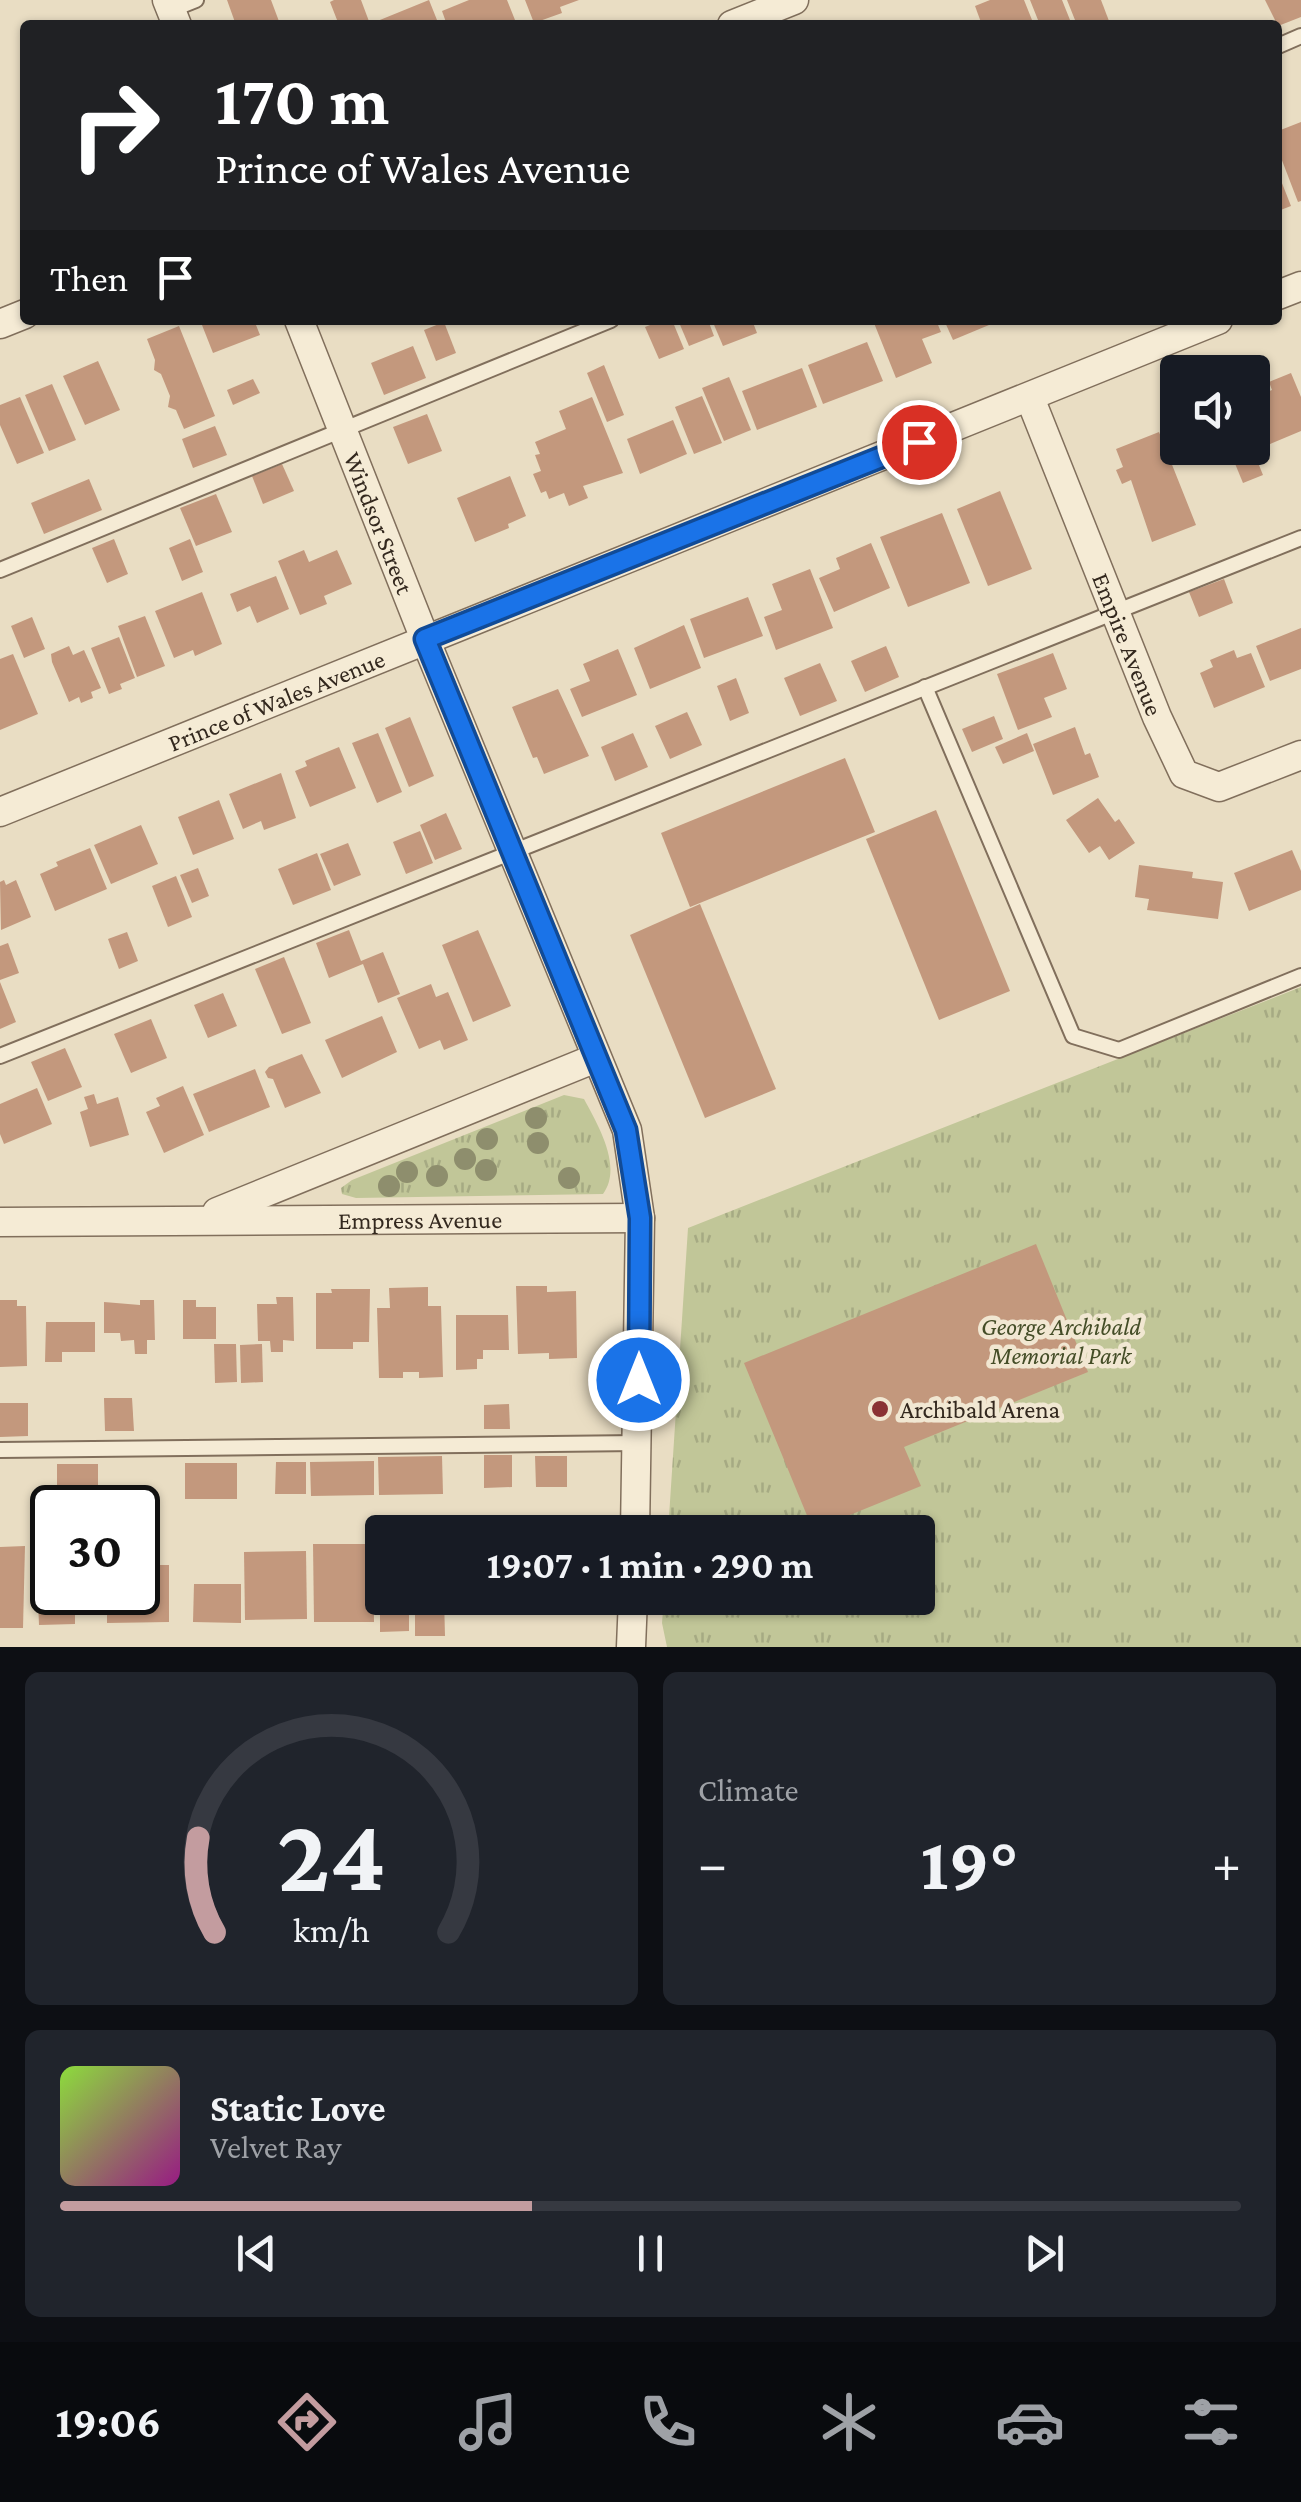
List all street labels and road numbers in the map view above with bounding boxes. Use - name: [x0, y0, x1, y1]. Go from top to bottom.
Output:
- street label: Windsor Street: [339, 448, 419, 598]
- street label: Empire Avenue: [1088, 569, 1169, 719]
- street label: Prince of Wales Avenue: [164, 645, 388, 756]
- street label: Empress Avenue: [338, 1205, 502, 1234]

